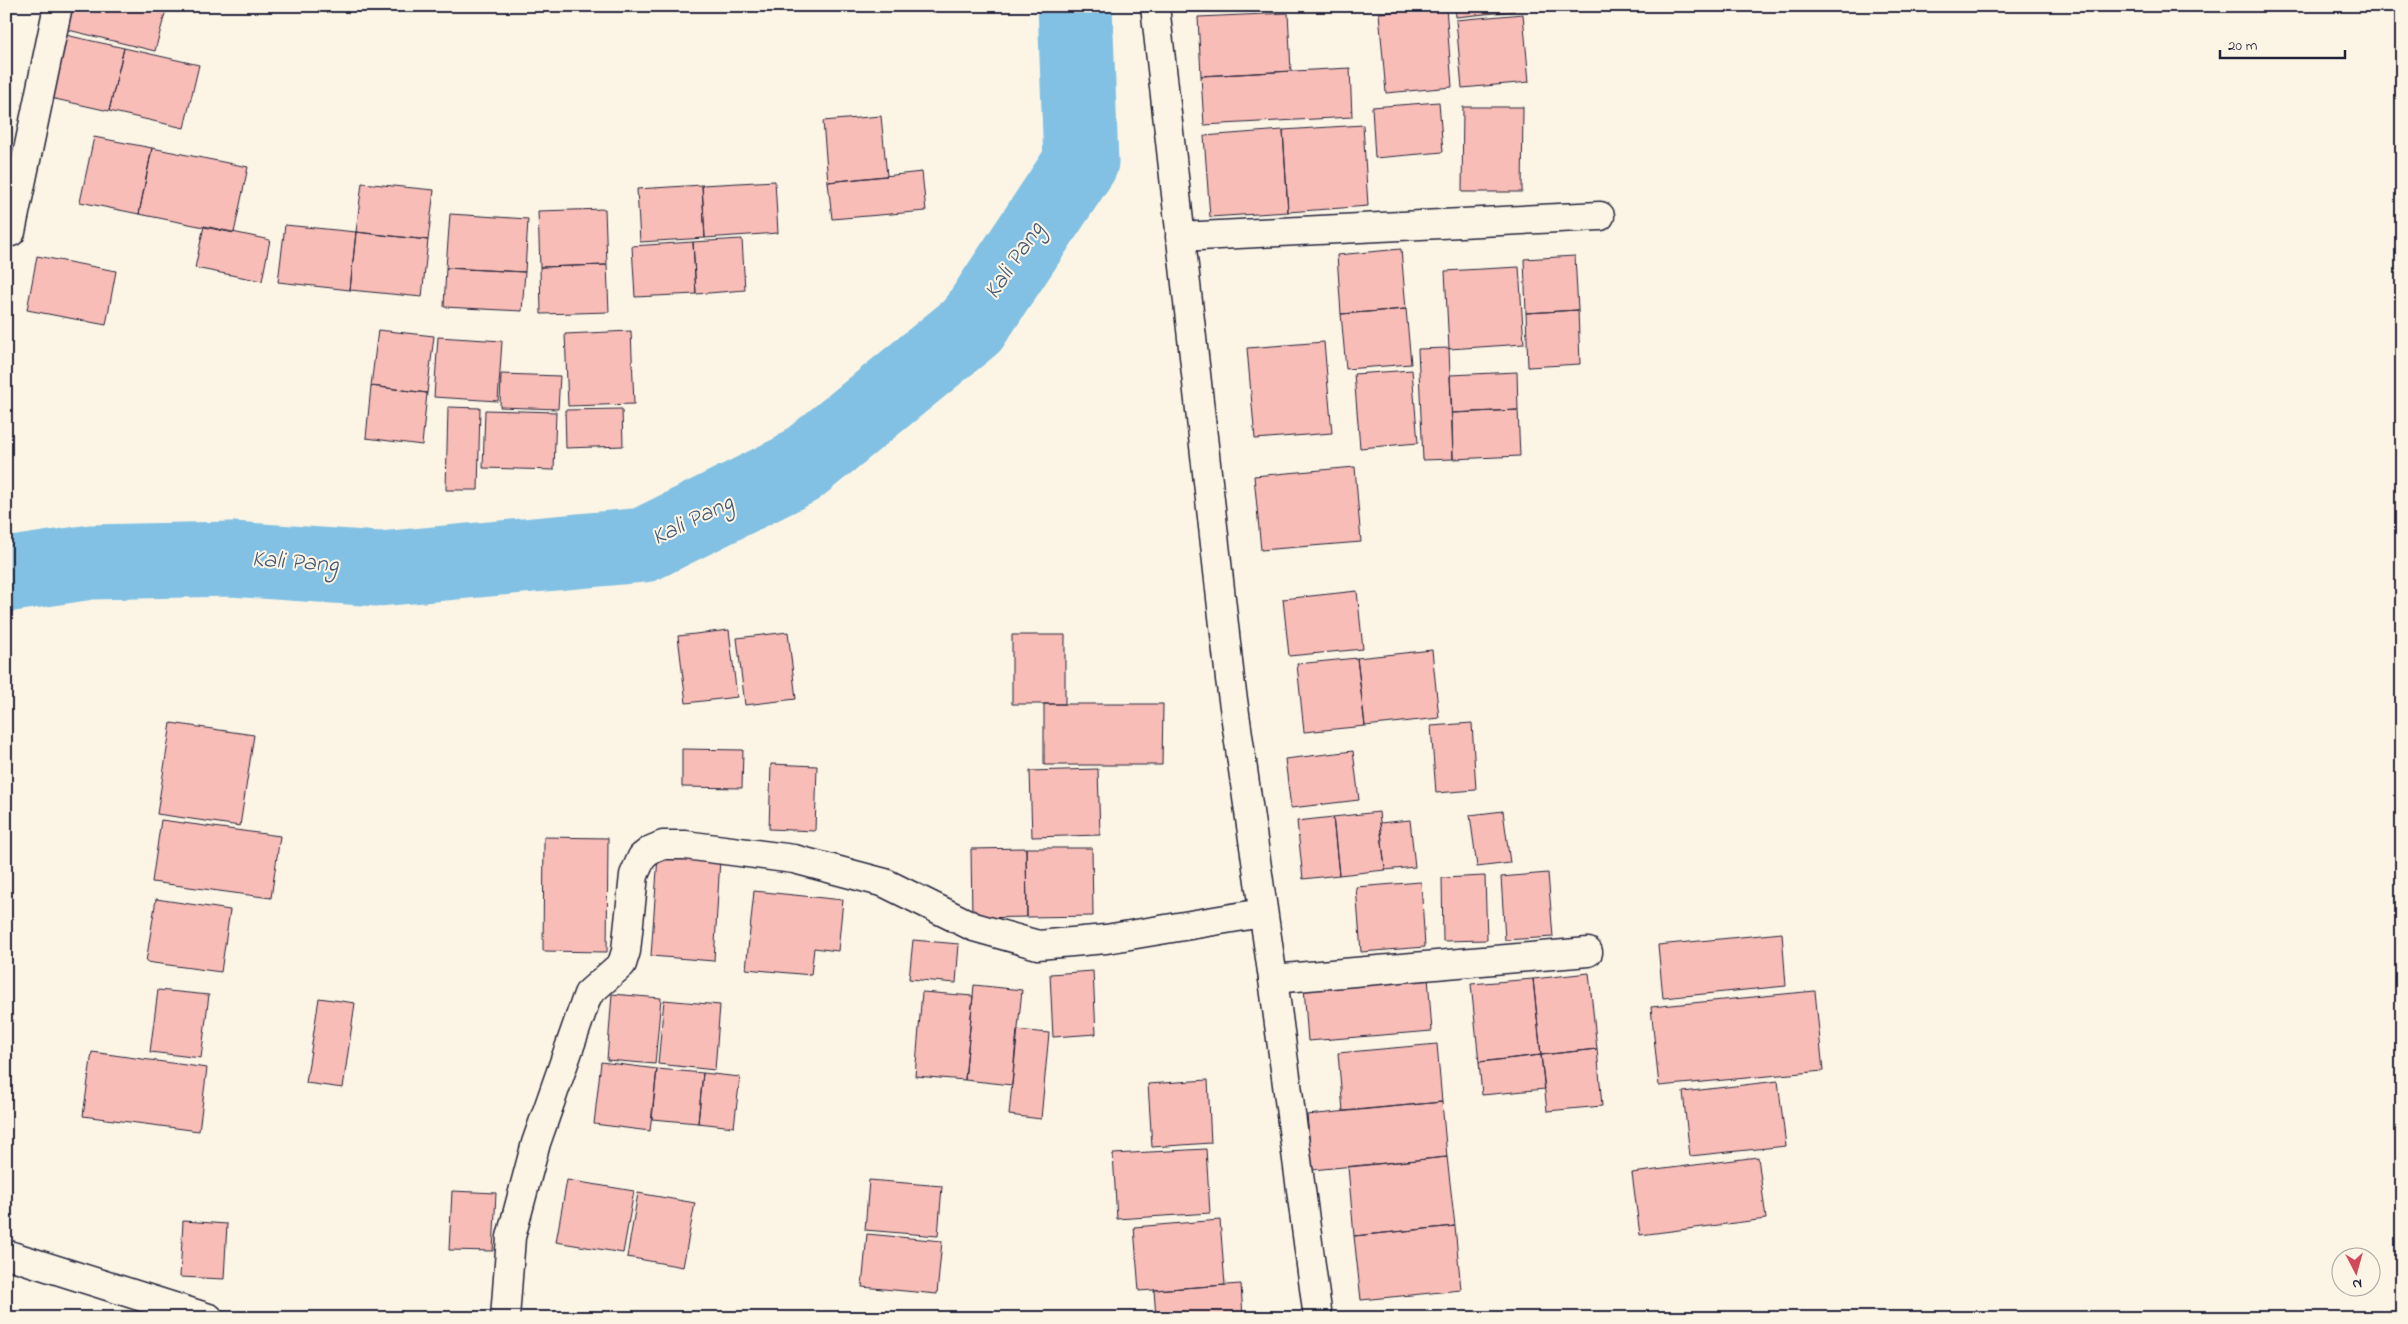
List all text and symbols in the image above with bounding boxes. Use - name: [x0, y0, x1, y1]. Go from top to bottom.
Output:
- scale bar: [2220, 28, 2346, 60]
- text: 20 m: [2228, 35, 2258, 57]
- water label: Kali Pang: [976, 214, 1055, 307]
- water label: Kali Pang: [646, 486, 741, 556]
- water label: Kali Pang: [250, 543, 341, 584]
- north arrow: [2330, 1246, 2380, 1296]
- text: N: [2351, 1273, 2363, 1294]

